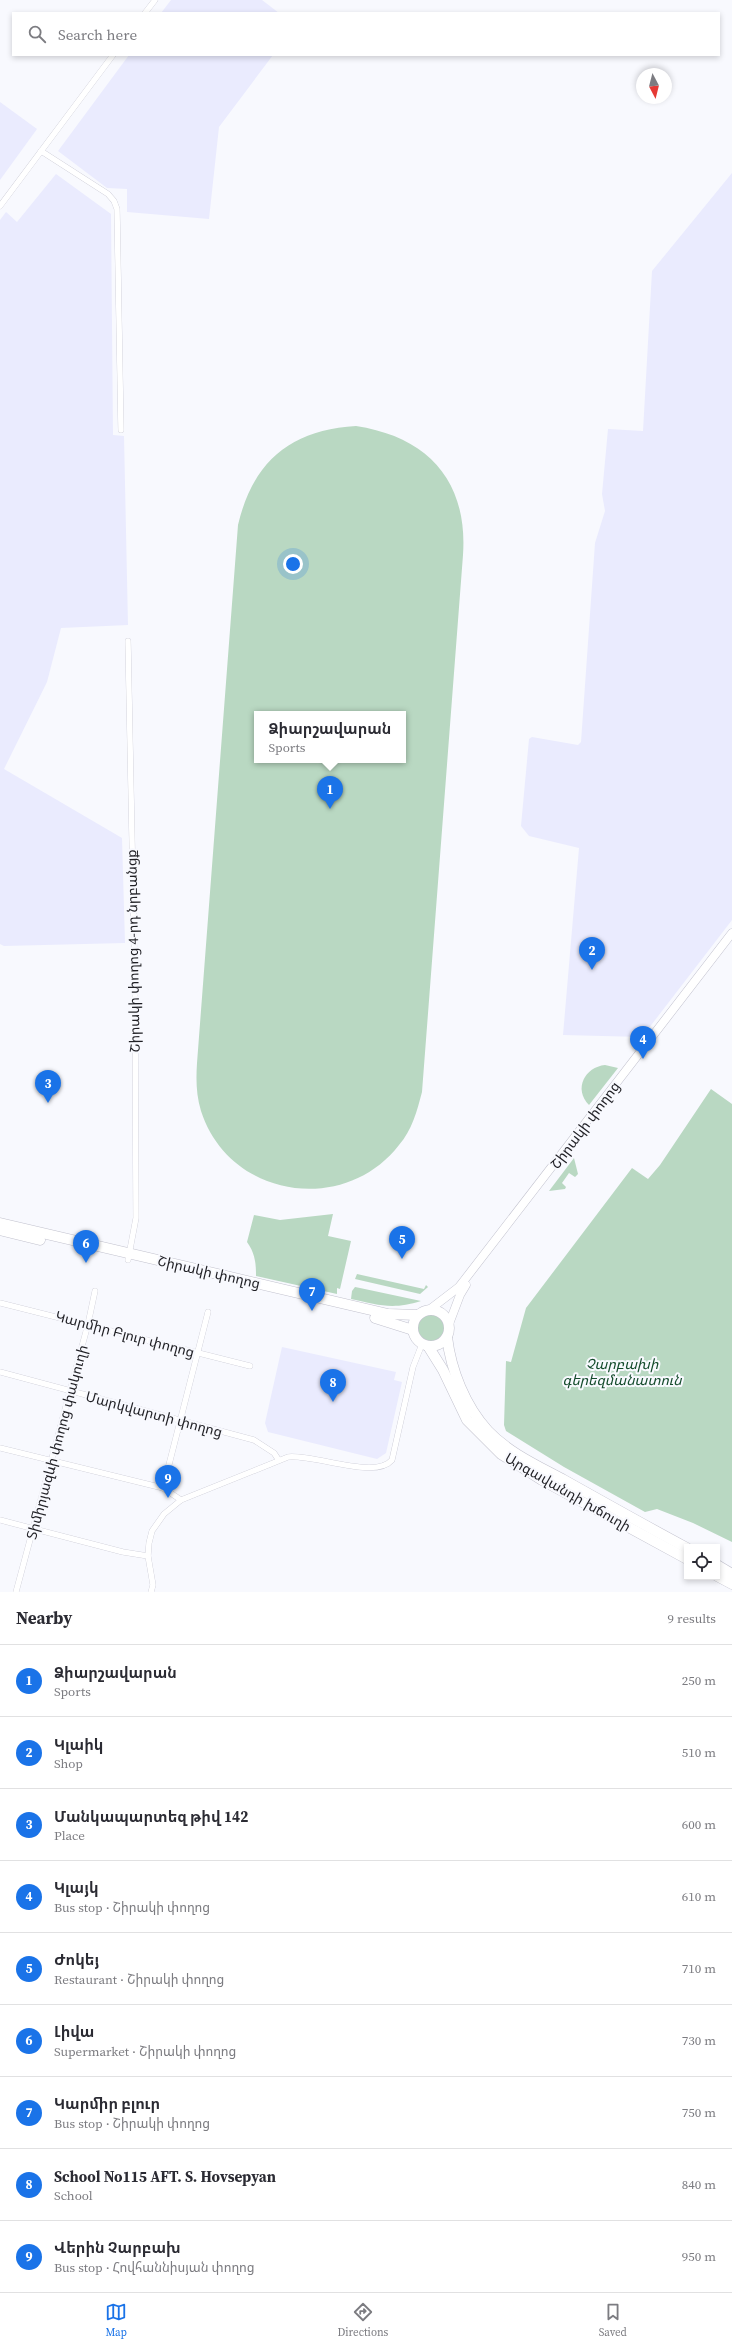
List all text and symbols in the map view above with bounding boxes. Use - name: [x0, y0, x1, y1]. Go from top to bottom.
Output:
- search box: [12, 12, 720, 56]
- icon: search: [26, 23, 48, 45]
- text: Search here: [58, 24, 137, 45]
- north arrow: [636, 68, 672, 104]
- your location: [283, 554, 303, 574]
- popup: [254, 711, 406, 763]
- text: Ձիարշավարան: [269, 718, 391, 739]
- text: Sports: [269, 739, 305, 756]
- pin: 1: [317, 776, 343, 809]
- street label: Շիրակի փողոց 4-րդ նրբանցք: [121, 849, 145, 1053]
- pin: 2: [579, 937, 605, 970]
- pin: 4: [630, 1026, 656, 1059]
- pin: 3: [35, 1070, 61, 1103]
- street label: Շիրակի փողոց: [545, 1077, 625, 1173]
- pin: 5: [389, 1226, 415, 1259]
- pin: 6: [73, 1230, 99, 1263]
- street label: Շիրակի փողոց: [156, 1250, 262, 1294]
- pin: 7: [299, 1278, 325, 1311]
- street label: Կարմիր Բլուր փողոց: [53, 1306, 197, 1362]
- street label: Տիմիրյազևի փողոց փակուղի: [21, 1343, 93, 1541]
- park label: Չարբախի գերեզմանատուն: [562, 1354, 682, 1390]
- pin: 8: [320, 1369, 346, 1402]
- street label: Մարկվարտի փողոց: [83, 1386, 225, 1442]
- street label: Արգավանդի խճուղի: [501, 1448, 635, 1536]
- pin: 9: [155, 1465, 181, 1498]
- map controls: [684, 1544, 720, 1580]
- button: locate: [684, 1544, 720, 1580]
- text: Nearby: [16, 1606, 72, 1630]
- text: 9 results: [668, 1610, 716, 1627]
- text: Ձիարշավարան: [54, 1662, 177, 1683]
- text: 1: [25, 1672, 33, 1689]
- text: 250 m: [682, 1672, 716, 1689]
- text: Sports: [54, 1683, 91, 1700]
- text: Կլաիկ: [54, 1734, 103, 1755]
- text: 2: [25, 1744, 33, 1761]
- text: 510 m: [682, 1744, 716, 1761]
- text: Shop: [54, 1755, 83, 1772]
- text: Մանկապարտեզ թիվ 142: [54, 1806, 248, 1827]
- text: 3: [25, 1816, 33, 1833]
- text: 600 m: [682, 1816, 716, 1833]
- text: Place: [54, 1827, 85, 1844]
- text: Կլայկ: [54, 1877, 99, 1898]
- text: 4: [25, 1888, 33, 1905]
- text: 610 m: [682, 1888, 716, 1905]
- text: Bus stop · Շիրակի փողոց: [54, 1899, 210, 1916]
- text: Ժոկեյ: [54, 1949, 99, 1970]
- text: 5: [25, 1960, 33, 1977]
- text: 710 m: [682, 1960, 716, 1977]
- text: Restaurant · Շիրակի փողոց: [54, 1971, 224, 1988]
- text: Լիվա: [54, 2021, 94, 2042]
- text: 6: [25, 2032, 33, 2049]
- text: 730 m: [682, 2032, 716, 2049]
- text: Supermarket · Շիրակի փողոց: [54, 2043, 236, 2060]
- text: Կարմիր բլուր: [54, 2093, 160, 2114]
- text: 7: [25, 2104, 33, 2121]
- text: 750 m: [682, 2104, 716, 2121]
- text: Bus stop · Շիրակի փողոց: [54, 2115, 210, 2132]
- text: School No115 AFT. S. Hovsepyan: [54, 2166, 276, 2187]
- text: 8: [25, 2176, 33, 2193]
- text: 840 m: [682, 2176, 716, 2193]
- text: School: [54, 2187, 93, 2204]
- text: Վերին Չարբախ: [54, 2237, 181, 2258]
- text: 9: [25, 2248, 33, 2265]
- text: 950 m: [682, 2248, 716, 2265]
- text: Bus stop · Հովհաննիսյան փողոց: [54, 2259, 254, 2276]
- tab: Map: [105, 2301, 127, 2340]
- tab: Directions: [337, 2301, 388, 2340]
- tab: Saved: [599, 2301, 627, 2340]

